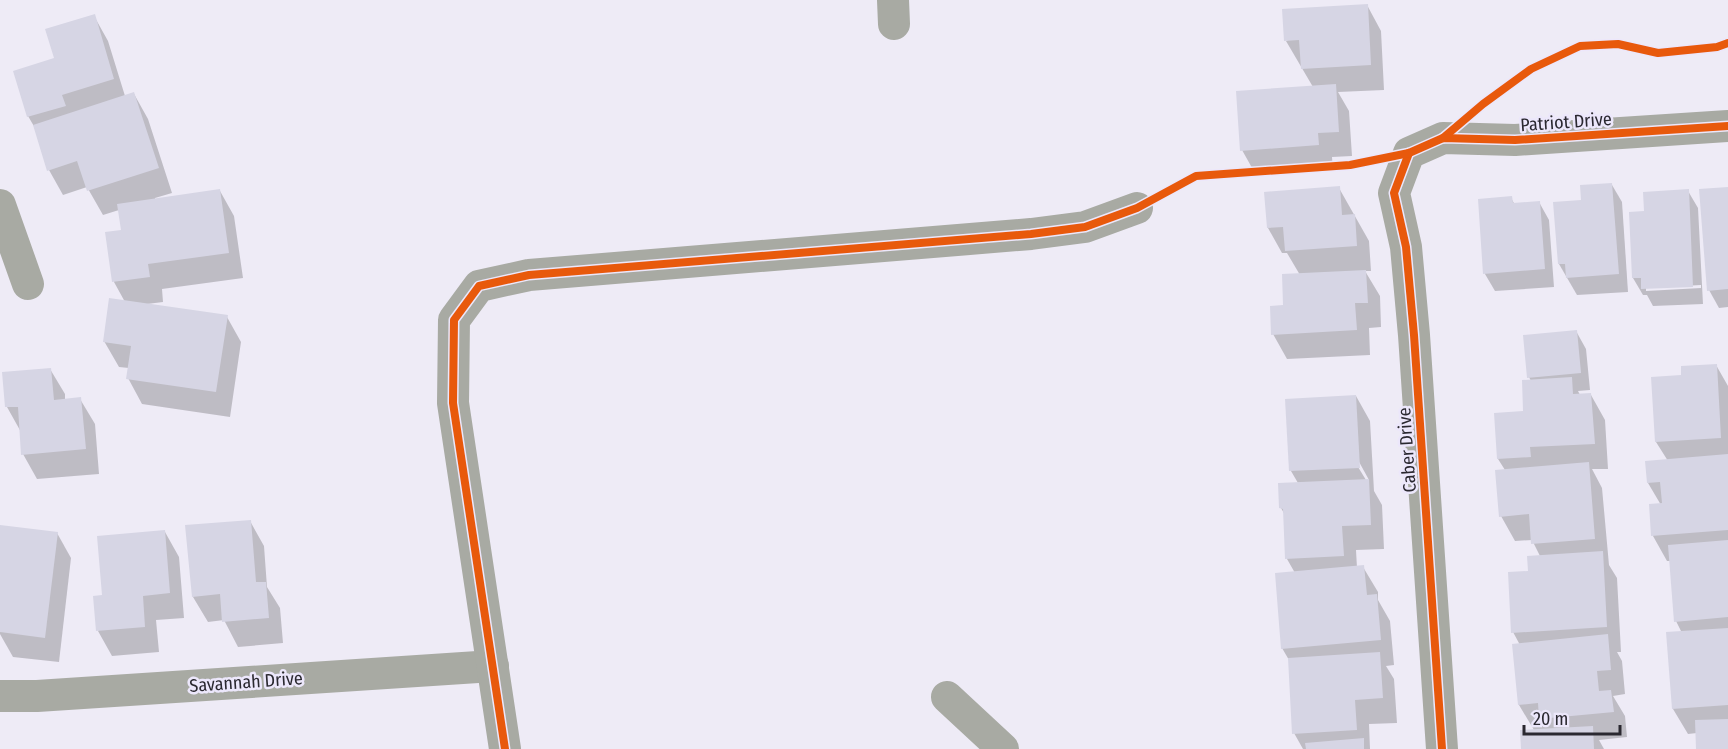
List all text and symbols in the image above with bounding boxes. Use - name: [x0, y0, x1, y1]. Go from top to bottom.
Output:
- street label: Patriot Drive: [1519, 108, 1613, 136]
- street label: Caber Drive: [1393, 407, 1421, 493]
- street label: Savannah Drive: [189, 667, 304, 697]
- scale bar: [1524, 698, 1620, 736]
- text: 20 m: [1533, 708, 1568, 730]

